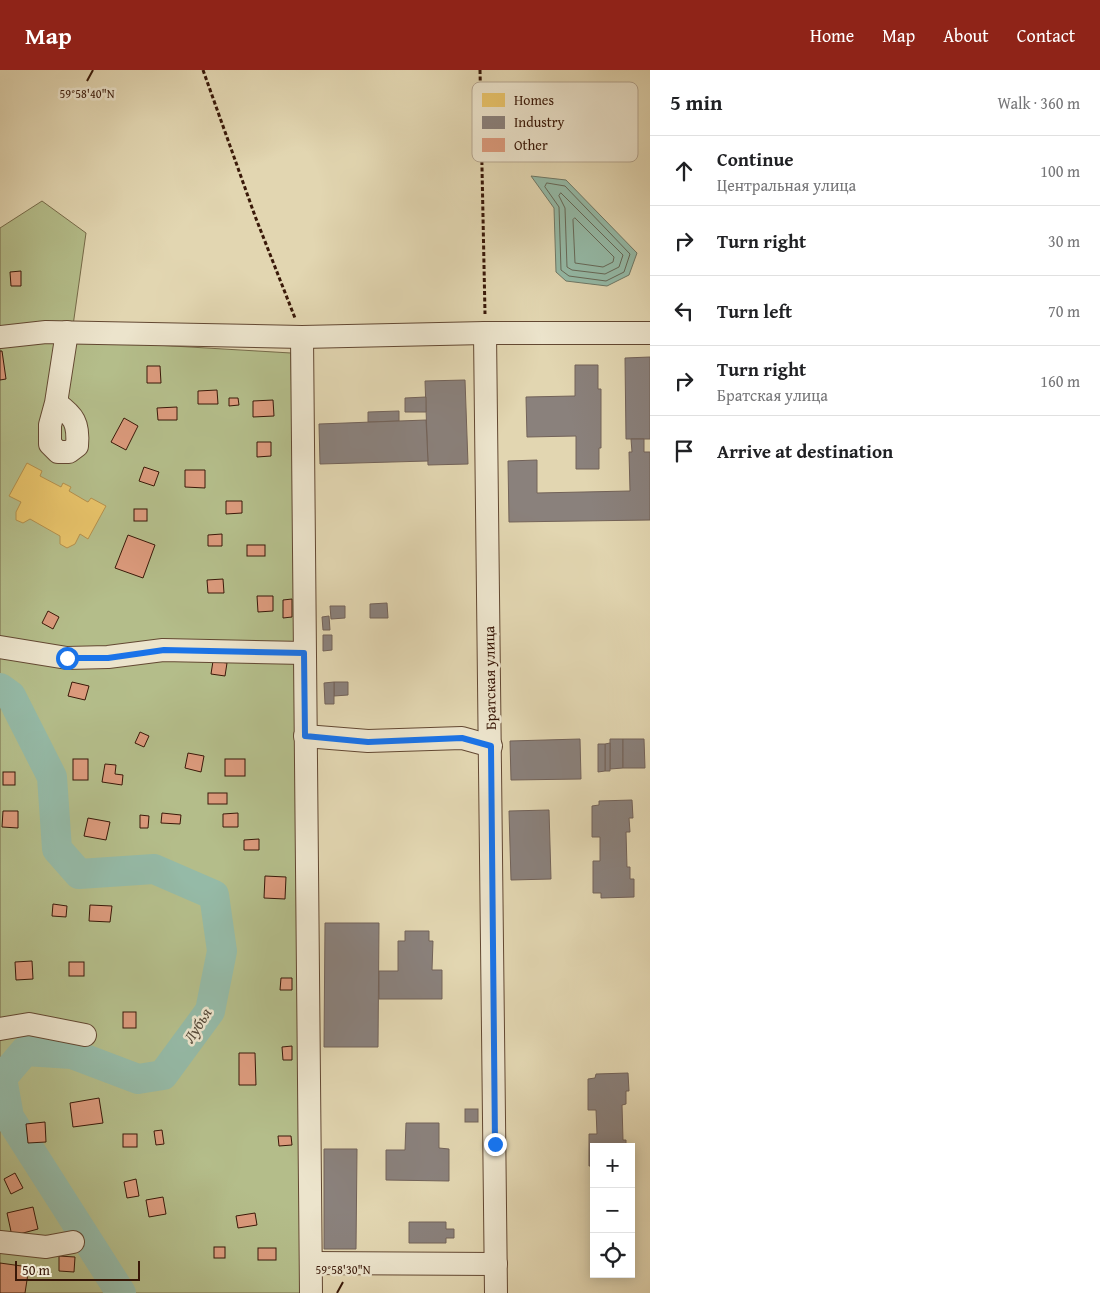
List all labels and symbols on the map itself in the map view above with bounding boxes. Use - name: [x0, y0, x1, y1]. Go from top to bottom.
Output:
- legend: [472, 82, 638, 162]
- text: 59°58'40"N: [59, 85, 115, 102]
- text: Homes: [514, 90, 554, 110]
- text: Industry: [514, 112, 564, 132]
- text: Other: [514, 135, 548, 155]
- street label: Братская улица: [478, 625, 501, 730]
- route start: [56, 647, 79, 670]
- water label: Лубья: [177, 1002, 217, 1047]
- route end: [484, 1133, 507, 1156]
- scale bar: [15, 1258, 140, 1281]
- text: 59°58'30"N: [315, 1261, 371, 1278]

